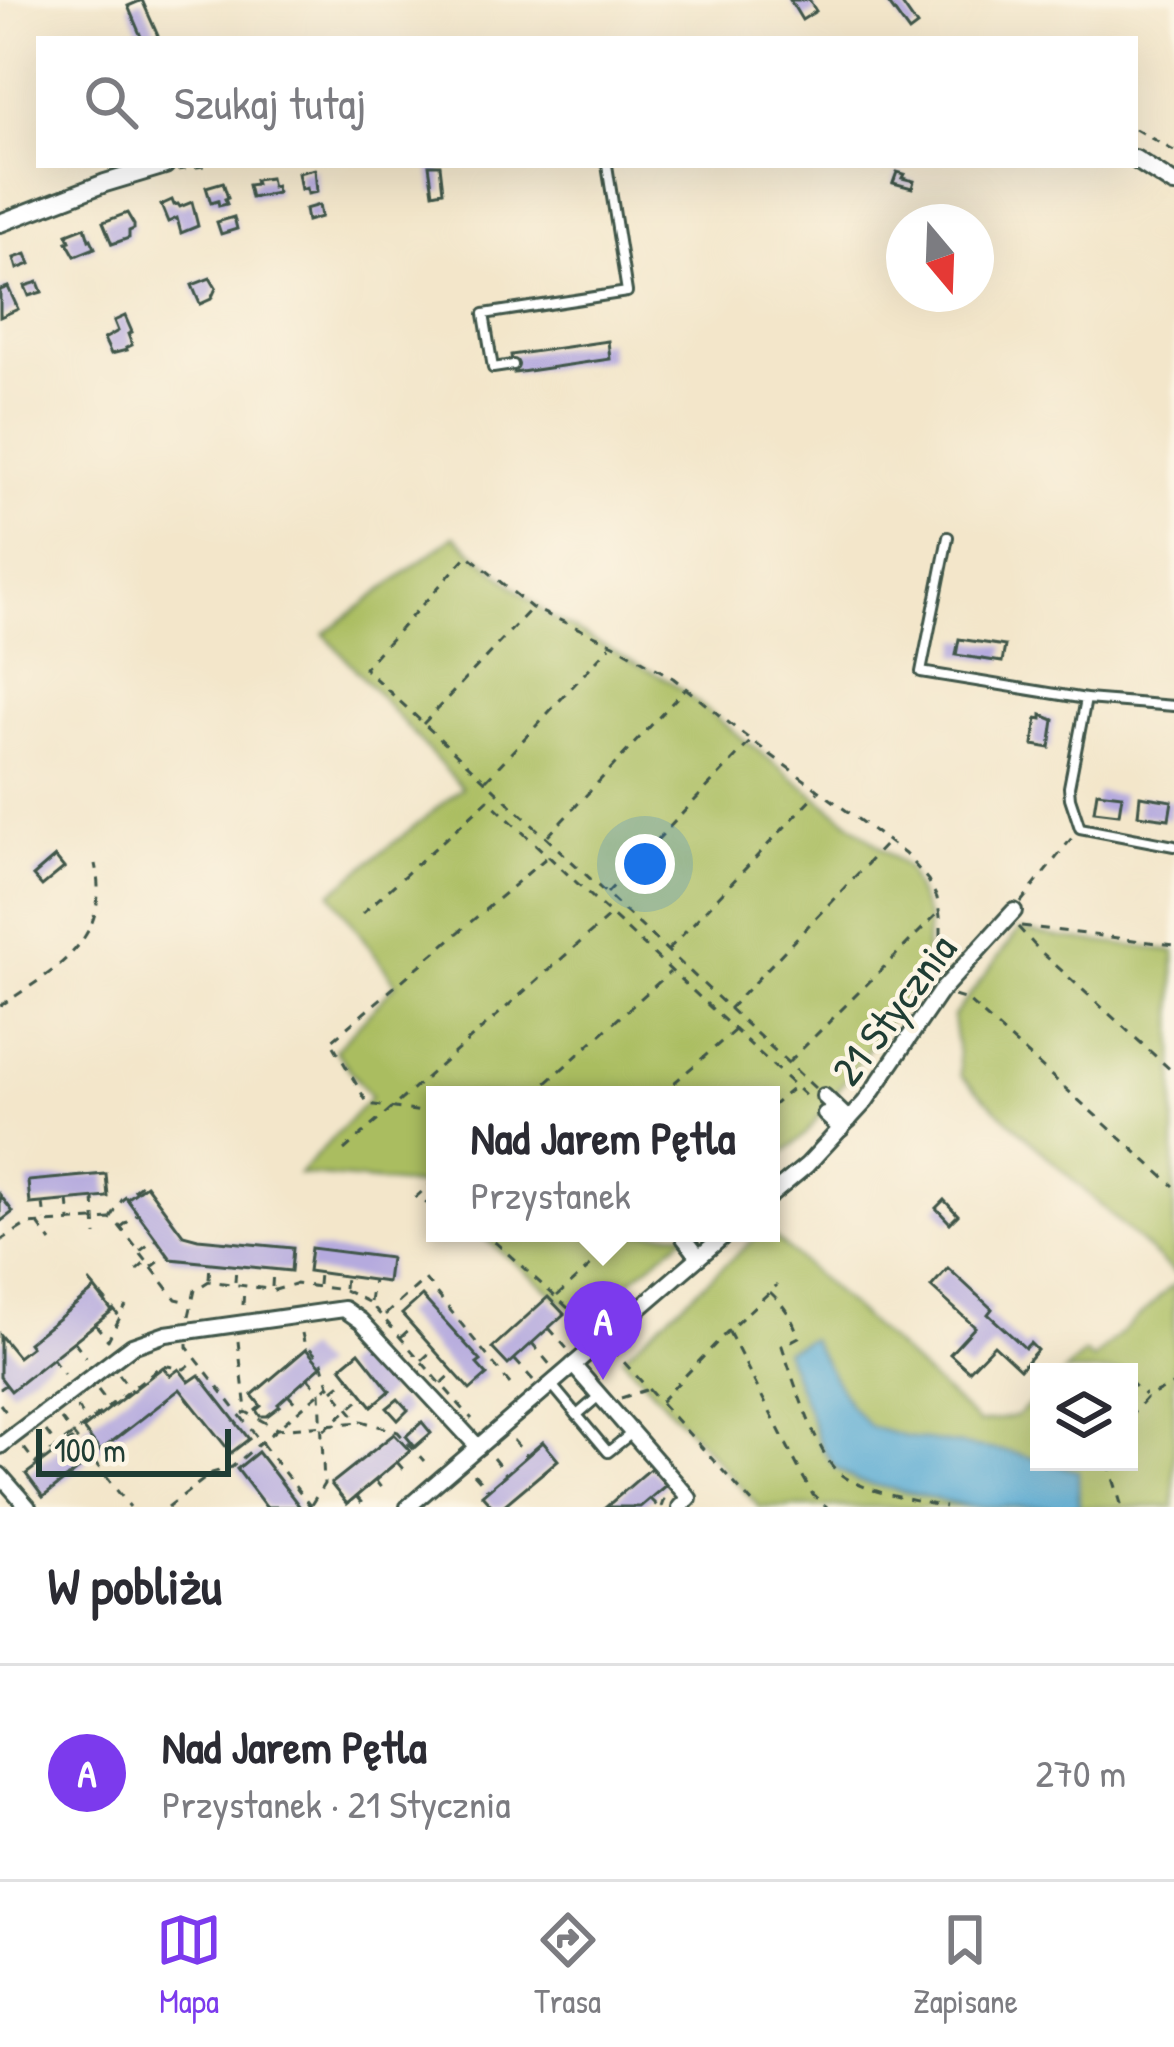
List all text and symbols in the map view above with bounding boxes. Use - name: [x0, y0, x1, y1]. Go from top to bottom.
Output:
- search box: [36, 36, 1138, 168]
- icon: search: [78, 69, 144, 135]
- text: Szukaj tutaj: [174, 72, 366, 133]
- north arrow: [886, 204, 994, 312]
- your location: [615, 834, 675, 894]
- street label: 21 Stycznia: [818, 922, 968, 1096]
- popup: [426, 1086, 780, 1242]
- text: Nad Jarem Pętla: [471, 1107, 735, 1168]
- text: Przystanek: [471, 1168, 631, 1221]
- pin: A: [564, 1281, 642, 1380]
- map controls: [1030, 1363, 1138, 1471]
- button: layers: [1030, 1363, 1138, 1471]
- scale bar: [36, 1423, 231, 1476]
- text: 100 m: [54, 1428, 126, 1472]
- text: W pobliżu: [48, 1551, 222, 1620]
- text: Nad Jarem Pętla: [162, 1716, 427, 1777]
- text: A: [77, 1746, 97, 1799]
- text: 270 m: [1035, 1746, 1126, 1799]
- text: Przystanek · 21 Stycznia: [162, 1777, 510, 1830]
- tab: Mapa: [156, 1907, 222, 2023]
- tab: Trasa: [534, 1907, 601, 2023]
- tab: Zapisane: [913, 1907, 1018, 2023]

